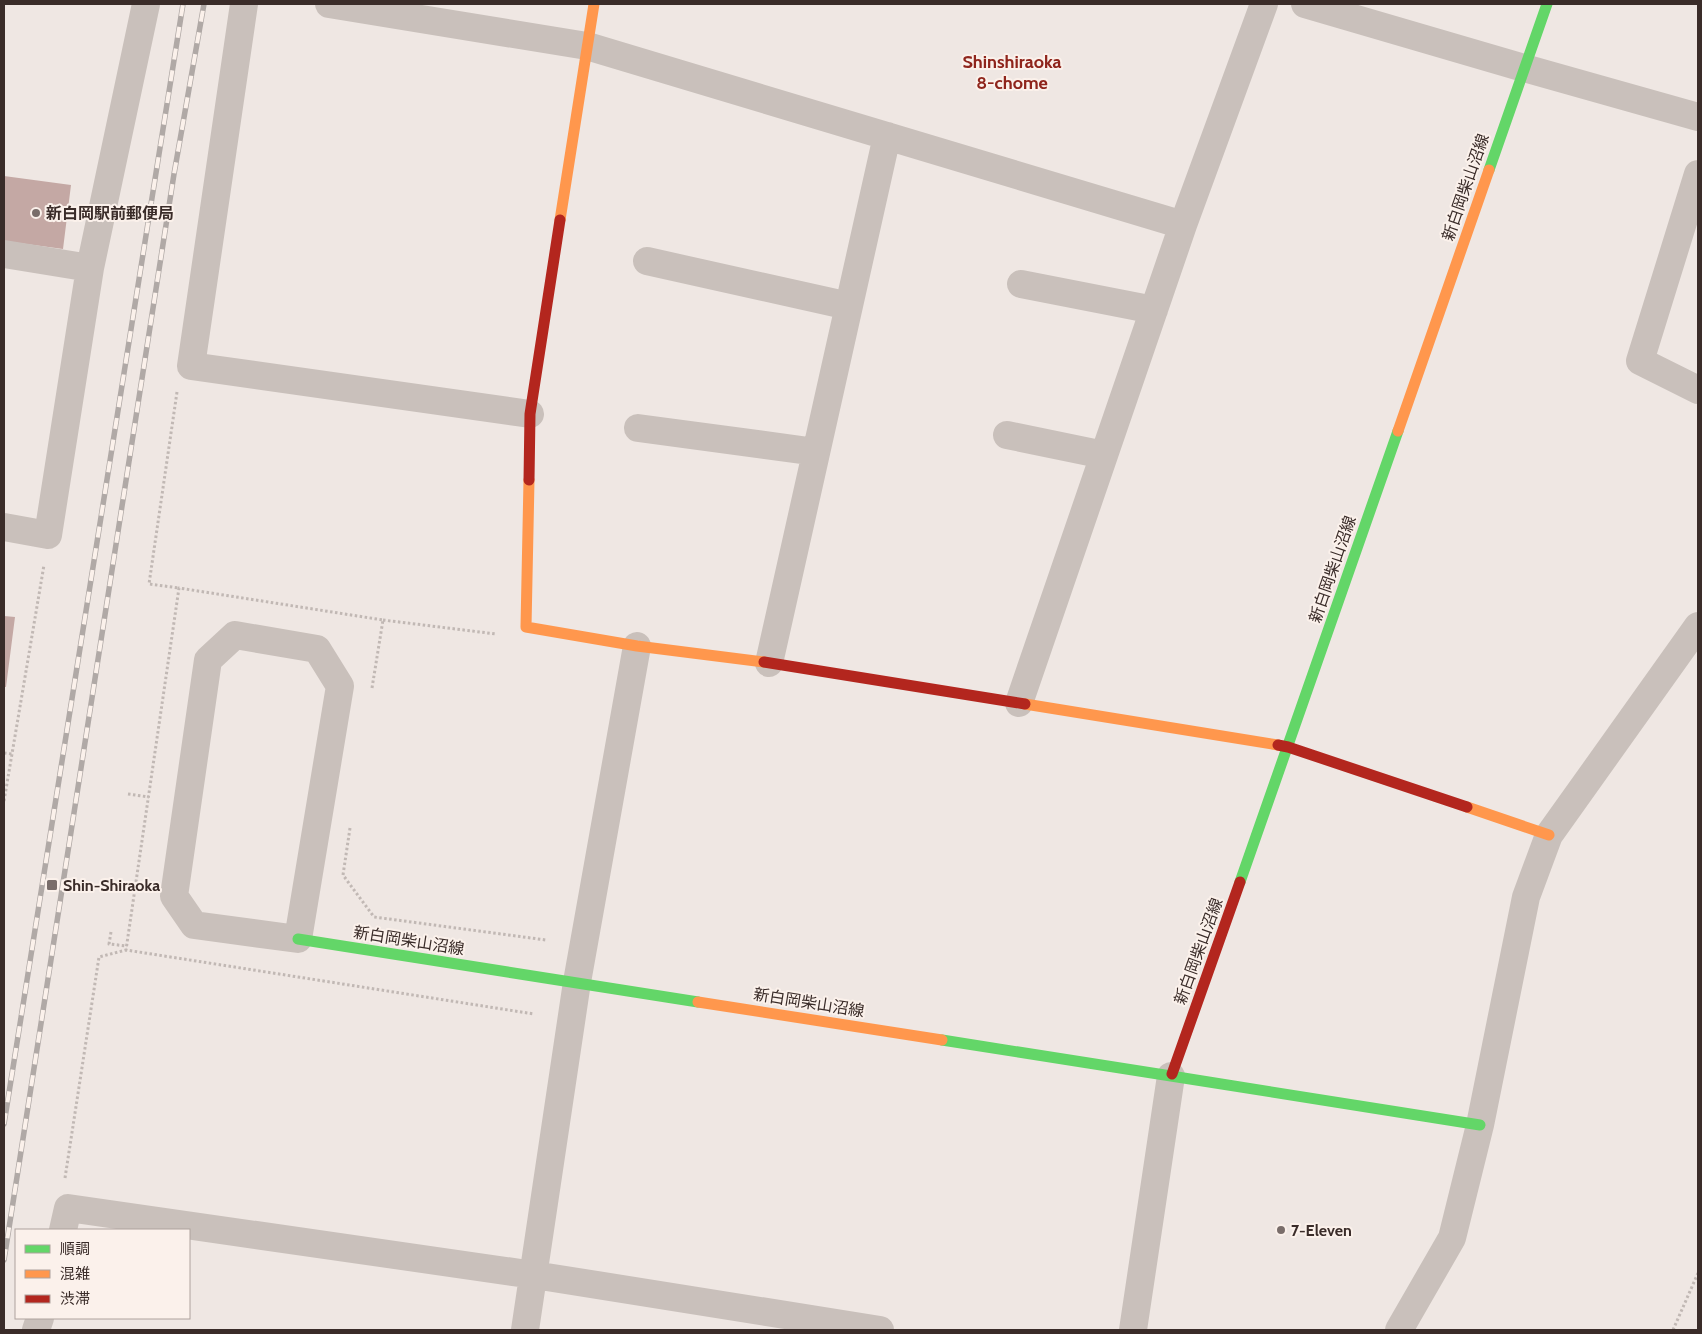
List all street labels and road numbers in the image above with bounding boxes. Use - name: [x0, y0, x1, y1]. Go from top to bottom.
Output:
- street label: 新白岡柴山沼線: [1438, 131, 1493, 243]
- street label: 新白岡柴山沼線: [1305, 513, 1360, 625]
- street label: 新白岡柴山沼線: [1170, 895, 1227, 1007]
- street label: 新白岡柴山沼線: [352, 922, 466, 959]
- street label: 新白岡柴山沼線: [752, 984, 866, 1021]

